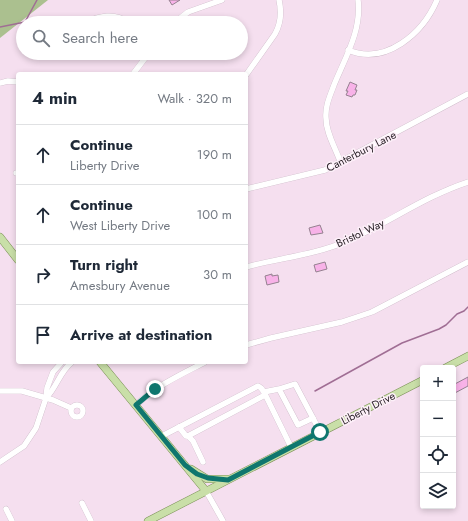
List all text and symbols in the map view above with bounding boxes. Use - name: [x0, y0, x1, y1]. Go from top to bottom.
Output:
- search box: [16, 16, 248, 60]
- icon: search: [30, 27, 52, 49]
- text: Search here: [62, 27, 138, 49]
- text: 4 min: [32, 86, 77, 110]
- text: Walk · 320 m: [157, 89, 232, 108]
- street label: Canterbury Lane: [323, 126, 399, 176]
- text: Continue: [70, 134, 133, 156]
- icon: ahead: [32, 144, 54, 166]
- text: 190 m: [197, 145, 232, 164]
- text: Liberty Drive: [70, 156, 139, 175]
- text: Continue: [70, 194, 133, 216]
- icon: ahead: [32, 204, 54, 226]
- text: 100 m: [197, 205, 232, 224]
- street label: Bristol Way: [333, 215, 387, 251]
- text: West Liberty Drive: [70, 216, 170, 235]
- text: Turn right: [70, 254, 138, 276]
- icon: right: [32, 264, 54, 286]
- text: 30 m: [203, 265, 232, 284]
- text: Amesbury Avenue: [70, 276, 170, 295]
- icon: arrive: [32, 324, 54, 346]
- text: Arrive at destination: [70, 324, 212, 346]
- map controls: [420, 365, 456, 509]
- button: +: [420, 365, 456, 401]
- route end: [146, 380, 164, 398]
- street label: Liberty Drive: [338, 387, 398, 428]
- button: −: [420, 401, 456, 437]
- route start: [311, 423, 329, 441]
- button: locate: [420, 437, 456, 473]
- button: layers: [420, 473, 456, 509]

